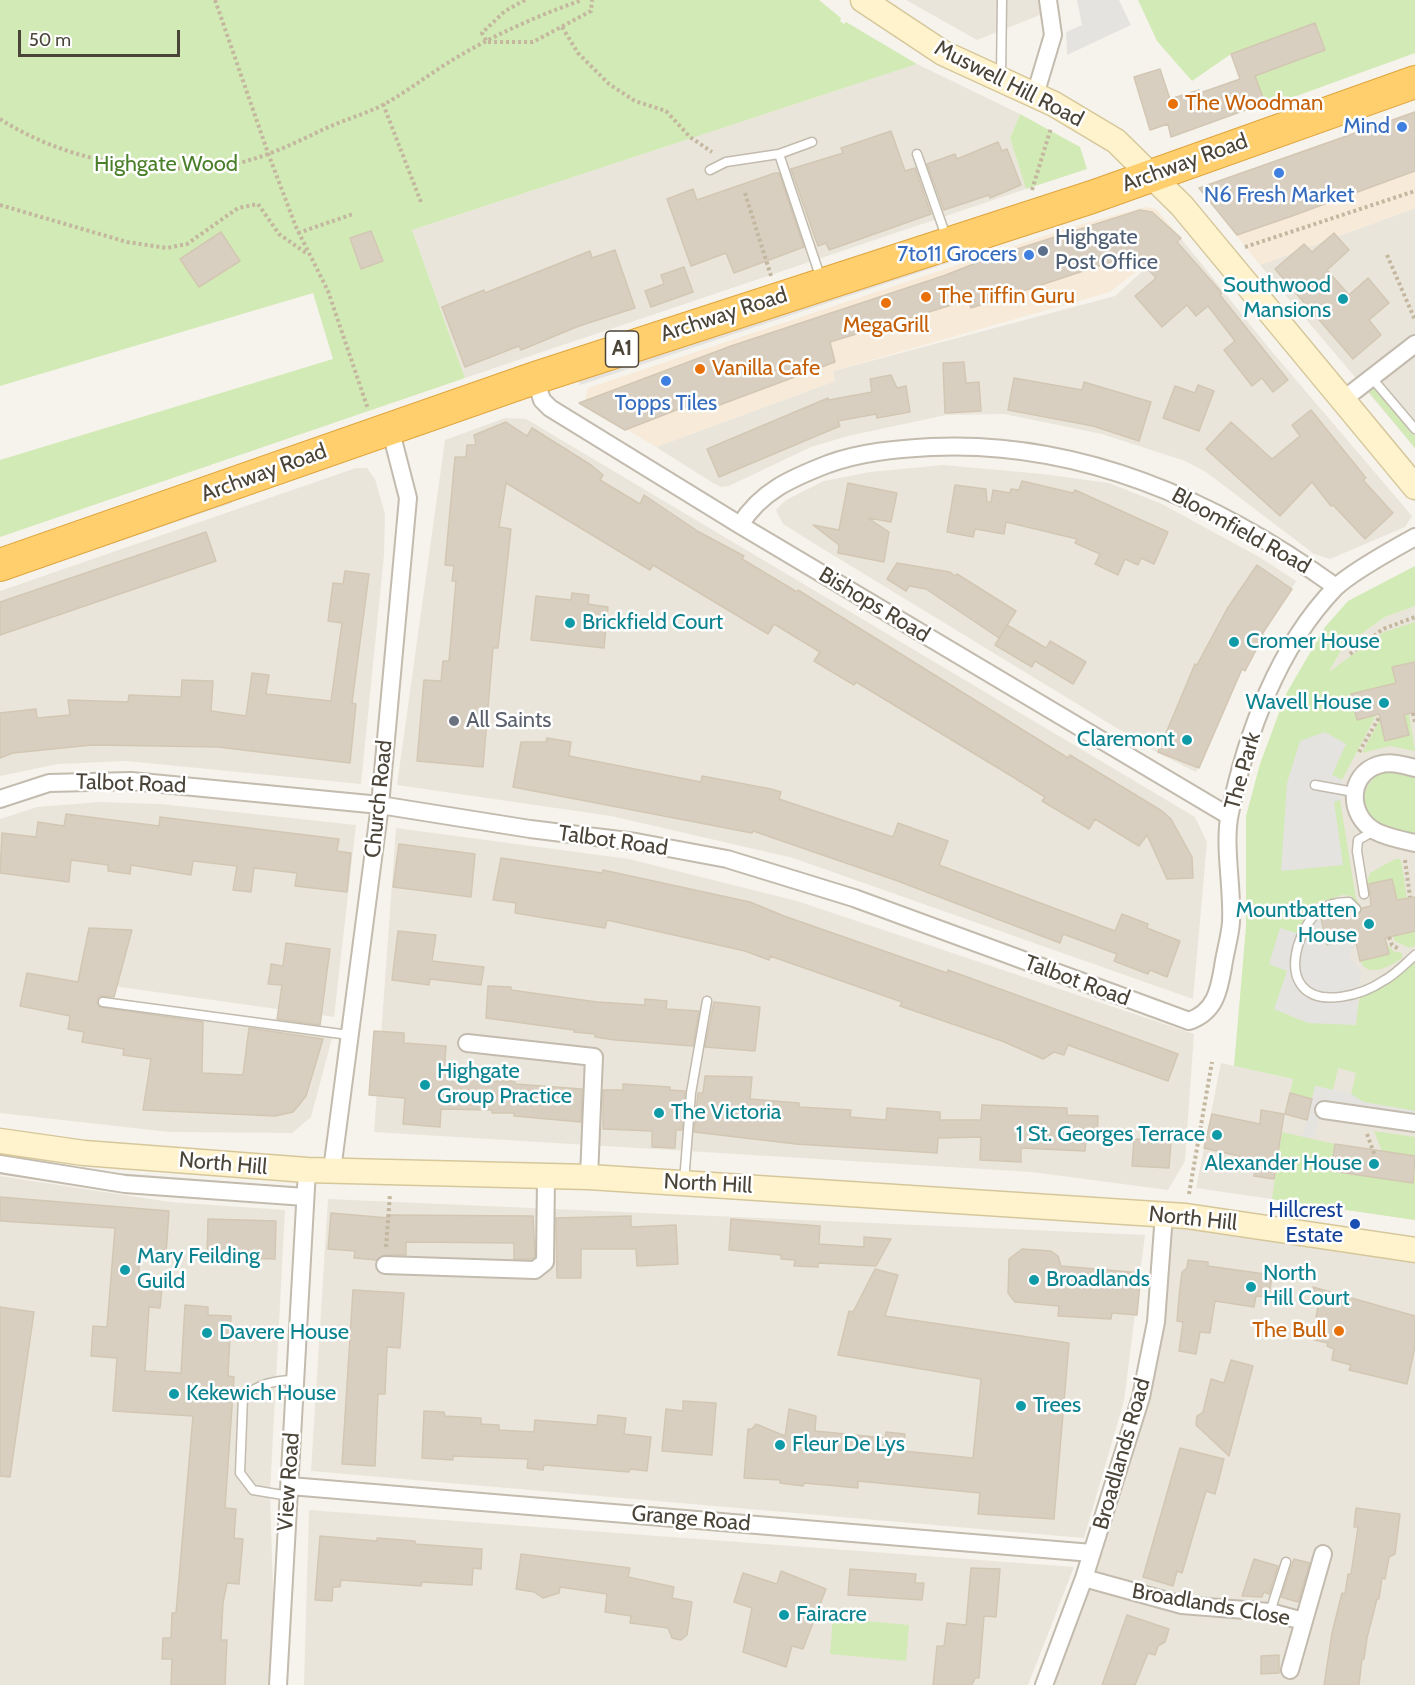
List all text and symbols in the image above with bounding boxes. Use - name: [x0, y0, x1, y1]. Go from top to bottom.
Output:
- scale bar: [21, 18, 183, 56]
- text: 50 m: [29, 29, 71, 51]
- street label: Muswell Hill Road: [930, 35, 1088, 133]
- place label: The Woodman: [1185, 91, 1323, 117]
- marker: The Woodman: [1166, 97, 1180, 111]
- place label: Mind: [1343, 114, 1390, 140]
- marker: Mind: [1395, 120, 1409, 134]
- street label: Archway Road: [1119, 128, 1251, 198]
- park label: Highgate Wood: [94, 152, 238, 178]
- marker: N6 Fresh Market: [1272, 166, 1286, 180]
- place label: N6 Fresh Market: [1204, 183, 1354, 209]
- place label: Highgate Post Office: [1055, 225, 1158, 276]
- place label: 7to11 Grocers: [897, 242, 1017, 268]
- marker: Highgate Post Office: [1036, 244, 1050, 258]
- marker: 7to11 Grocers: [1022, 248, 1036, 262]
- place label: Southwood Mansions: [1223, 273, 1331, 324]
- street label: Archway Road: [657, 282, 791, 348]
- place label: The Tiffin Guru: [938, 284, 1075, 310]
- marker: The Tiffin Guru: [919, 290, 933, 304]
- marker: Southwood Mansions: [1336, 292, 1350, 306]
- marker: MegaGrill: [879, 296, 893, 310]
- place label: MegaGrill: [843, 313, 929, 339]
- road number: A1: [606, 331, 638, 367]
- place label: Vanilla Cafe: [712, 356, 820, 382]
- marker: Vanilla Cafe: [693, 362, 707, 376]
- marker: Topps Tiles: [659, 374, 673, 388]
- place label: Topps Tiles: [615, 391, 717, 417]
- street label: Archway Road: [198, 438, 330, 508]
- street label: Bloomfield Road: [1167, 482, 1315, 580]
- street label: Bishops Road: [814, 562, 934, 648]
- place label: Brickfield Court: [582, 610, 723, 636]
- marker: Brickfield Court: [563, 616, 577, 630]
- place label: Cromer House: [1246, 629, 1380, 655]
- marker: Cromer House: [1227, 635, 1241, 649]
- place label: Wavell House: [1245, 690, 1372, 716]
- marker: Wavell House: [1377, 696, 1391, 710]
- place label: All Saints: [466, 708, 551, 734]
- marker: All Saints: [447, 714, 461, 728]
- place label: Claremont: [1077, 727, 1175, 753]
- street label: The Park: [1219, 729, 1267, 813]
- marker: Claremont: [1180, 733, 1194, 747]
- street label: Church Road: [360, 739, 398, 859]
- street label: Talbot Road: [75, 769, 187, 799]
- street label: Talbot Road: [557, 820, 669, 862]
- place label: Mountbatten House: [1235, 898, 1357, 950]
- marker: Mountbatten House: [1362, 917, 1376, 931]
- street label: Talbot Road: [1021, 950, 1133, 1012]
- place label: Highgate Group Practice: [437, 1059, 572, 1110]
- marker: Highgate Group Practice: [418, 1078, 432, 1092]
- place label: The Victoria: [671, 1100, 781, 1126]
- marker: The Victoria: [652, 1106, 666, 1120]
- place label: 1 St. Georges Terrace: [1016, 1122, 1205, 1148]
- marker: 1 St. Georges Terrace: [1210, 1128, 1224, 1142]
- street label: North Hill: [178, 1147, 268, 1181]
- place label: Alexander House: [1205, 1151, 1362, 1177]
- marker: Alexander House: [1367, 1157, 1381, 1171]
- street label: North Hill: [663, 1168, 753, 1200]
- place label: Hillcrest Estate: [1268, 1198, 1343, 1250]
- street label: North Hill: [1147, 1201, 1239, 1237]
- marker: Hillcrest Estate: [1348, 1217, 1362, 1231]
- place label: Mary Feilding Guild: [137, 1244, 260, 1296]
- place label: North Hill Court: [1263, 1261, 1350, 1312]
- marker: Mary Feilding Guild: [118, 1263, 132, 1277]
- place label: Broadlands: [1046, 1267, 1150, 1293]
- marker: Broadlands: [1027, 1273, 1041, 1287]
- marker: North Hill Court: [1244, 1280, 1258, 1294]
- place label: The Bull: [1252, 1318, 1327, 1344]
- place label: Davere House: [219, 1320, 349, 1346]
- marker: The Bull: [1332, 1324, 1346, 1338]
- marker: Davere House: [200, 1326, 214, 1340]
- street label: Broadlands Road: [1088, 1375, 1156, 1533]
- place label: Kekewich House: [186, 1381, 336, 1407]
- marker: Kekewich House: [167, 1387, 181, 1401]
- place label: Trees: [1033, 1393, 1081, 1419]
- marker: Trees: [1014, 1399, 1028, 1413]
- street label: View Road: [272, 1432, 306, 1532]
- place label: Fleur De Lys: [792, 1432, 905, 1458]
- marker: Fleur De Lys: [773, 1438, 787, 1452]
- street label: Grange Road: [630, 1501, 752, 1537]
- street label: Broadlands Close: [1130, 1578, 1292, 1632]
- place label: Fairacre: [796, 1602, 867, 1628]
- marker: Fairacre: [777, 1608, 791, 1622]

